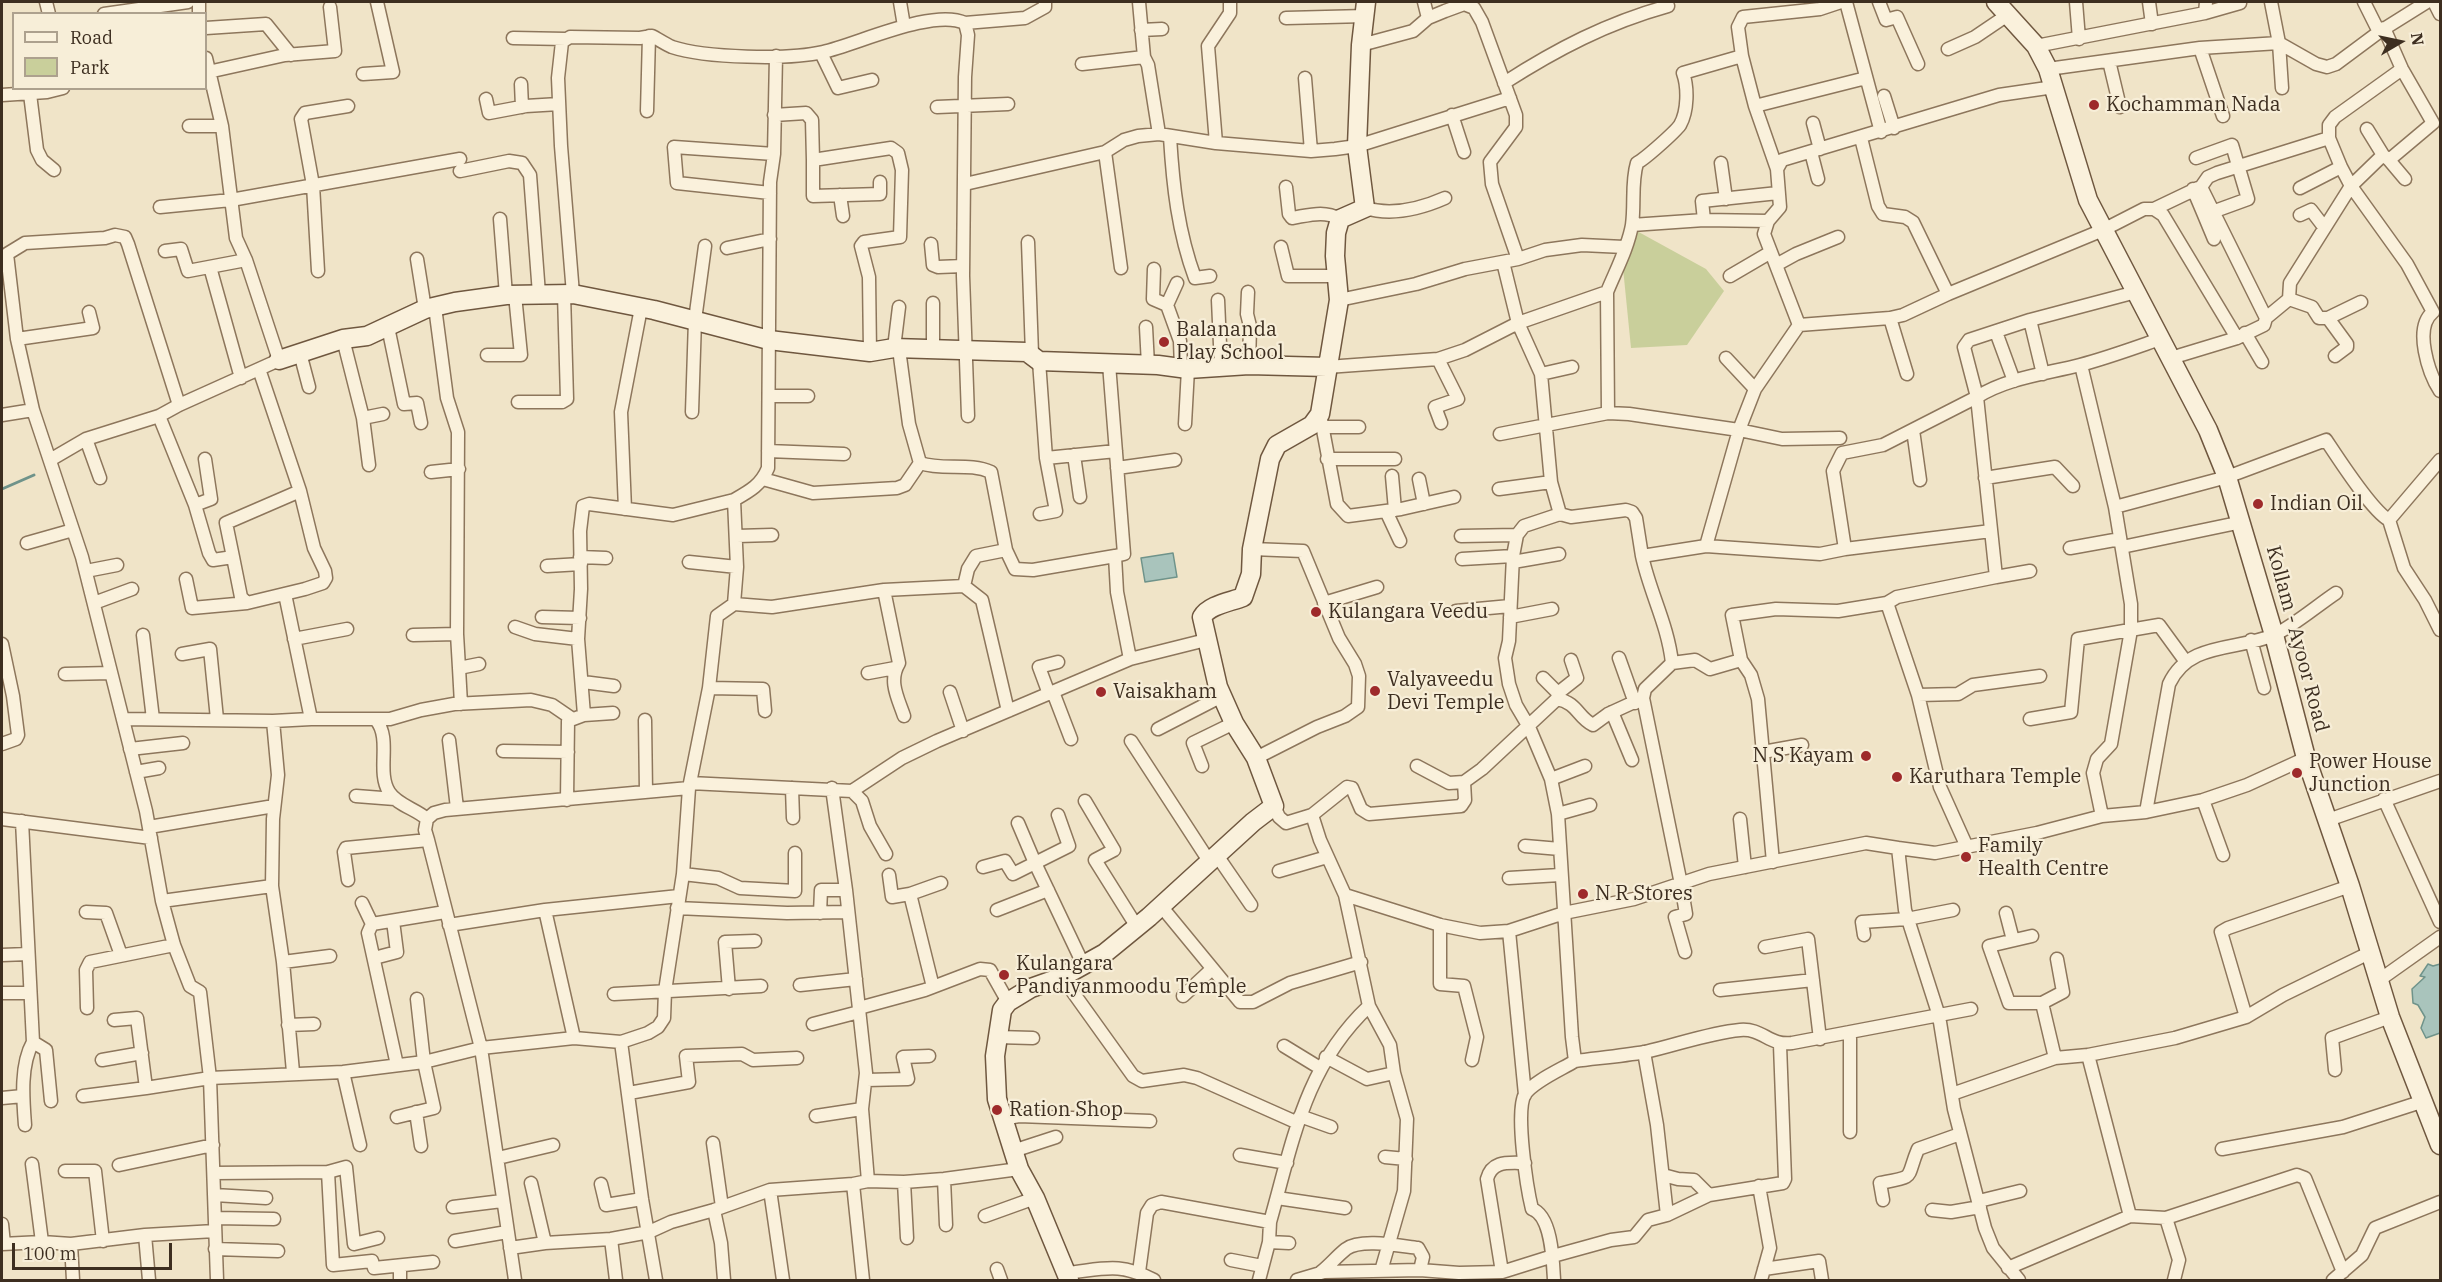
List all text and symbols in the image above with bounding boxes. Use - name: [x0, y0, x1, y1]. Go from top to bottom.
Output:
- legend: [12, 12, 207, 90]
- north arrow: [2370, 12, 2430, 72]
- text: Road: [70, 26, 113, 49]
- text: N: [2407, 31, 2429, 47]
- text: Park: [70, 56, 109, 79]
- place label: Kochamman Nada: [2106, 93, 2281, 117]
- marker: Kochamman Nada: [2087, 98, 2101, 112]
- place label: Balananda Play School: [1176, 318, 1284, 365]
- marker: Balananda Play School: [1157, 335, 1171, 349]
- place label: Indian Oil: [2270, 492, 2363, 516]
- marker: Indian Oil: [2251, 497, 2265, 511]
- street label: Kollam - Ayoor Road: [2261, 543, 2333, 735]
- place label: Kulangara Veedu: [1328, 600, 1488, 624]
- marker: Kulangara Veedu: [1309, 605, 1323, 619]
- place label: Valyaveedu Devi Temple: [1387, 668, 1504, 715]
- place label: Vaisakham: [1113, 680, 1217, 704]
- marker: Valyaveedu Devi Temple: [1368, 684, 1382, 698]
- marker: Vaisakham: [1094, 685, 1108, 699]
- place label: N S Kayam: [1752, 744, 1854, 768]
- marker: N S Kayam: [1859, 749, 1873, 763]
- place label: Power House Junction: [2309, 750, 2432, 797]
- place label: Karuthara Temple: [1909, 765, 2081, 789]
- marker: Power House Junction: [2290, 766, 2304, 780]
- marker: Karuthara Temple: [1890, 770, 1904, 784]
- place label: Family Health Centre: [1978, 834, 2109, 881]
- marker: Family Health Centre: [1959, 850, 1973, 864]
- place label: N R Stores: [1595, 882, 1693, 906]
- marker: N R Stores: [1576, 887, 1590, 901]
- place label: Kulangara Pandiyanmoodu Temple: [1016, 952, 1247, 999]
- marker: Kulangara Pandiyanmoodu Temple: [997, 968, 1011, 982]
- place label: Ration Shop: [1009, 1098, 1123, 1122]
- marker: Ration Shop: [990, 1103, 1004, 1117]
- scale bar: [15, 1231, 176, 1269]
- text: 100 m: [23, 1242, 77, 1265]

